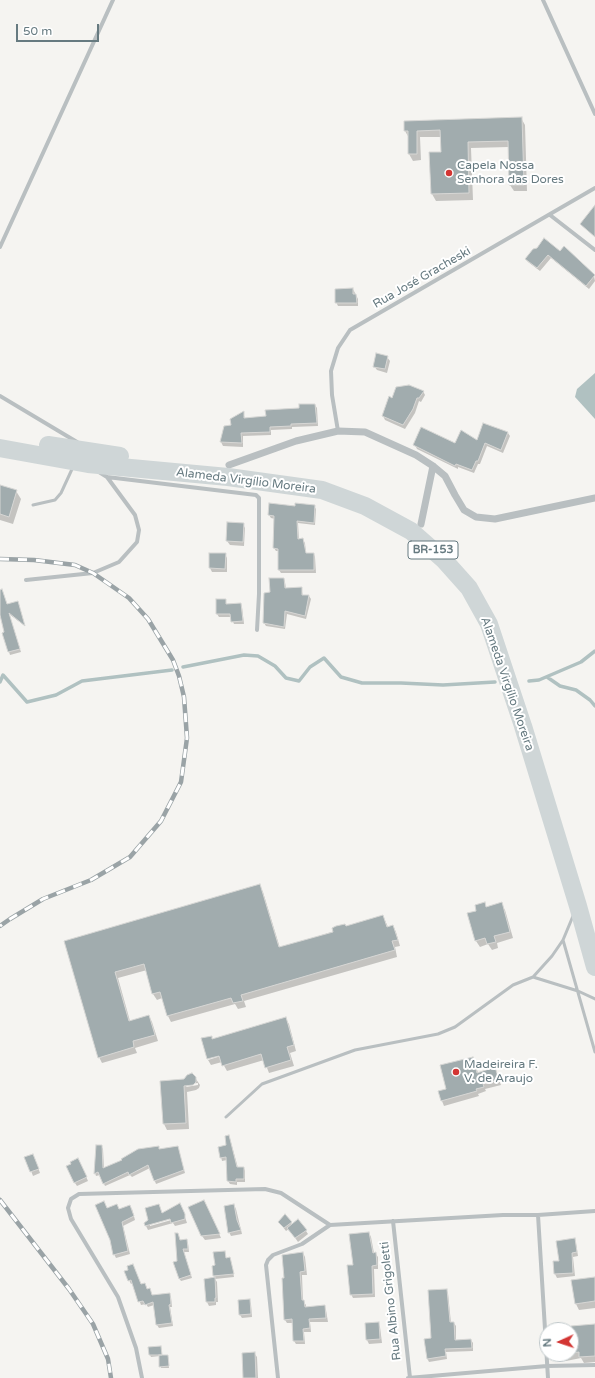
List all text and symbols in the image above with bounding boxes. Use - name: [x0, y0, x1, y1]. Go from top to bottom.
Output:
- scale bar: [18, 16, 101, 42]
- text: 50 m: [23, 24, 52, 38]
- place label: Capela Nossa Senhora das Dores: [457, 159, 564, 187]
- marker: Capela Nossa Senhora das Dores: [444, 168, 454, 178]
- street label: Rua José Gracheski: [371, 244, 473, 312]
- street label: Alameda Virgílio Moreira: [175, 465, 317, 497]
- road number: BR-153: [408, 541, 458, 559]
- street label: Alameda Virgílio Moreira: [477, 615, 537, 753]
- place label: Madeireira F. V. de Araujo: [464, 1058, 538, 1086]
- marker: Madeireira F. V. de Araujo: [451, 1067, 461, 1077]
- street label: Rua Albino Grigoletti: [378, 1241, 404, 1361]
- north arrow: [539, 1322, 579, 1362]
- text: N: [541, 1338, 554, 1347]

